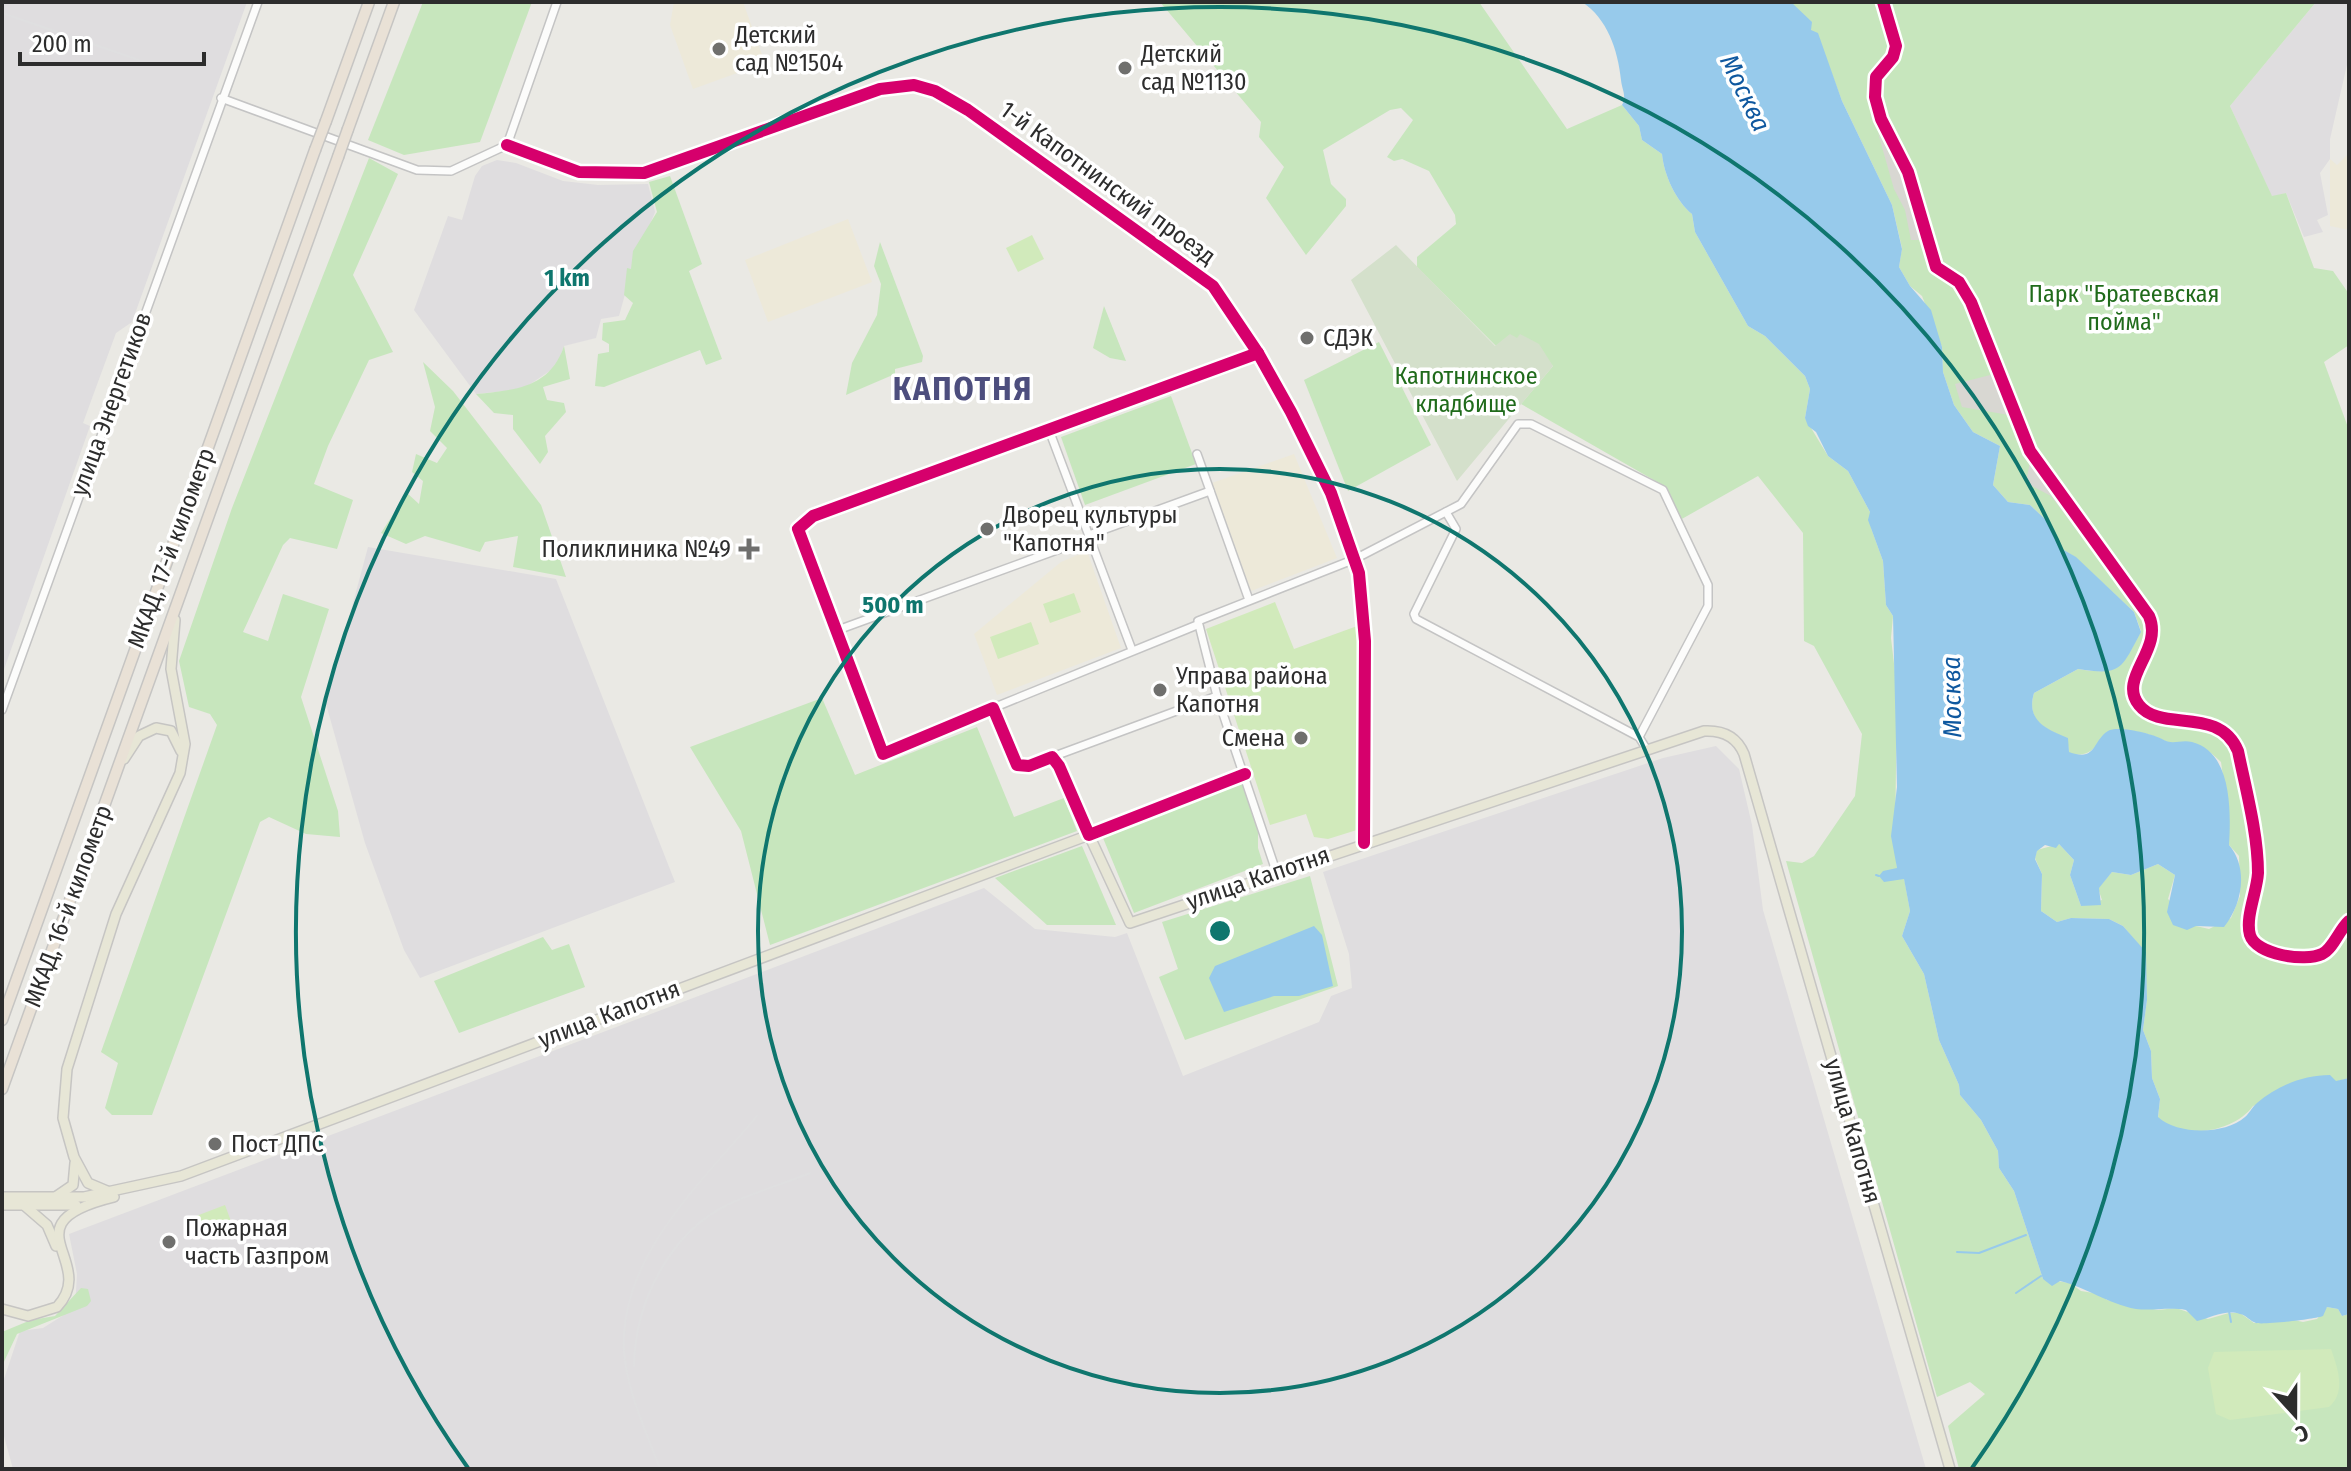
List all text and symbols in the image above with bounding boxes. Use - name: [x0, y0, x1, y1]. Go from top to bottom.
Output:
- scale bar: [20, 16, 204, 66]
- place label: Детский сад №1504: [734, 21, 843, 77]
- text: 200 m: [32, 30, 92, 58]
- marker: Детский сад №1504: [710, 40, 728, 58]
- place label: Детский сад №1130: [1140, 40, 1246, 96]
- water label: Москва: [1713, 50, 1777, 136]
- marker: Детский сад №1130: [1116, 59, 1134, 77]
- street label: 1-й Капотнинский проезд: [995, 96, 1221, 270]
- text: 1 km: [544, 264, 590, 292]
- park label: Парк "Братеевская пойма": [2028, 280, 2220, 336]
- street label: улица Энергетиков: [65, 308, 157, 500]
- place label: СДЭК: [1323, 324, 1373, 352]
- marker: СДЭК: [1298, 329, 1316, 347]
- park label: Капотнинское кладбище: [1394, 362, 1538, 418]
- district label: КАПОТНЯ: [893, 370, 1033, 408]
- street label: МКАД, 17-й километр: [122, 444, 220, 652]
- place label: Дворец культуры "Капотня": [1002, 501, 1177, 557]
- marker: Дворец культуры "Капотня": [978, 520, 996, 538]
- place label: Поликлиника №49: [541, 535, 731, 563]
- marker: Поликлиника №49: [738, 538, 760, 560]
- text: 500 m: [862, 591, 924, 619]
- water label: Москва: [1936, 656, 1968, 738]
- place label: Управа района Капотня: [1175, 662, 1328, 718]
- marker: Управа района Капотня: [1151, 681, 1169, 699]
- place label: Смена: [1222, 724, 1285, 752]
- marker: Смена: [1292, 729, 1310, 747]
- street label: МКАД, 16-й километр: [18, 801, 118, 1011]
- street label: улица Капотня: [1183, 840, 1333, 916]
- centre of rings: [1206, 917, 1234, 945]
- street label: улица Капотня: [534, 974, 684, 1054]
- street label: улица Капотня: [1819, 1055, 1887, 1207]
- place label: Пост ДПС: [231, 1130, 324, 1158]
- marker: Пост ДПС: [206, 1135, 224, 1153]
- place label: Пожарная часть Газпром: [185, 1214, 329, 1270]
- marker: Пожарная часть Газпром: [160, 1233, 178, 1251]
- north arrow: [2255, 1375, 2335, 1455]
- text: С: [2291, 1419, 2312, 1448]

